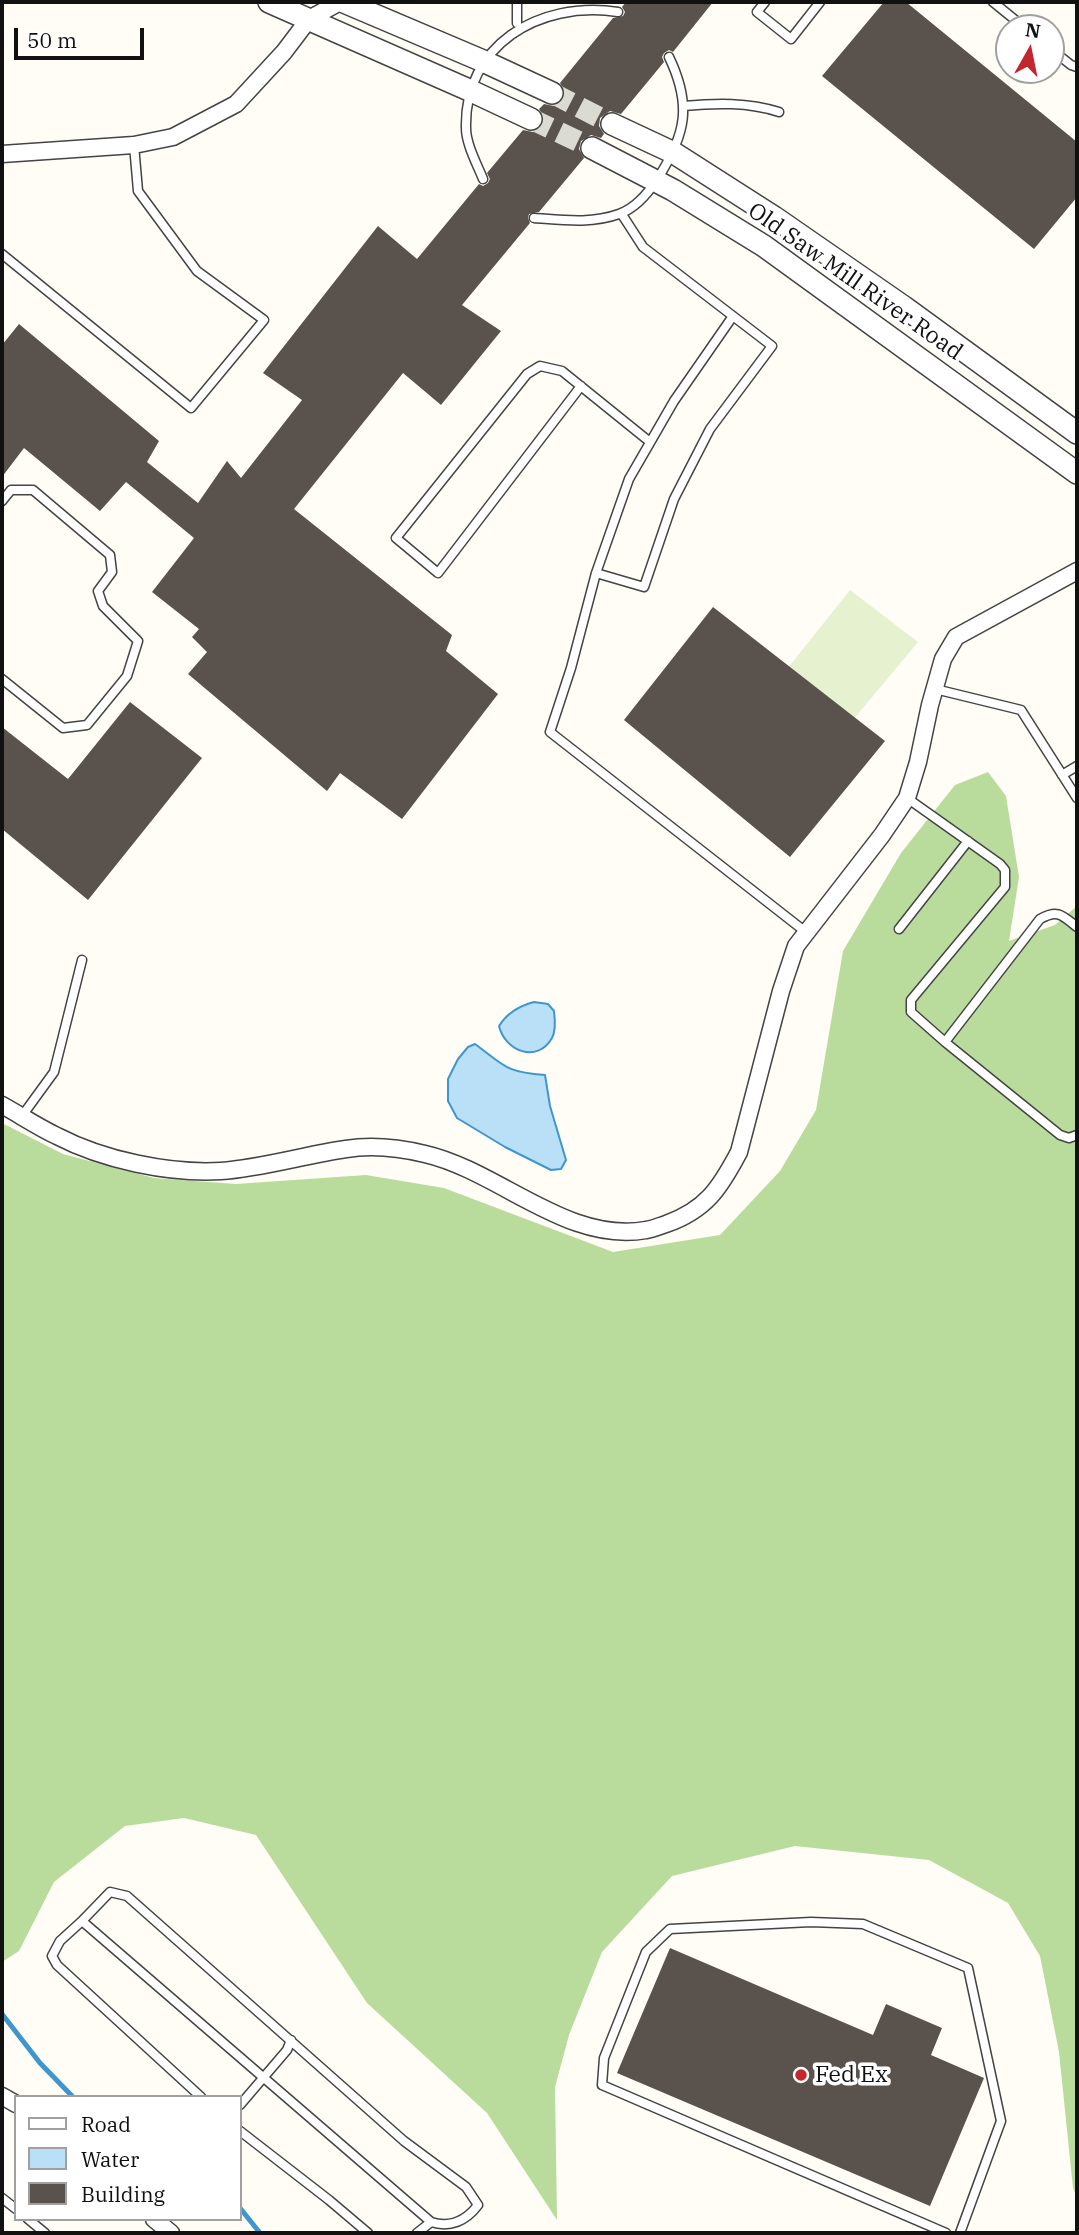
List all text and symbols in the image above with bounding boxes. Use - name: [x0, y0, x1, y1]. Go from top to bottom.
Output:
- scale bar: [18, 14, 147, 58]
- north arrow: [995, 14, 1065, 84]
- text: N: [1024, 17, 1042, 43]
- text: 50 m: [27, 26, 77, 54]
- street label: Old Saw Mill River Road: [742, 197, 968, 367]
- place label: Fed Ex: [815, 2061, 888, 2089]
- marker: Fed Ex: [793, 2067, 809, 2083]
- legend: [14, 2095, 242, 2221]
- text: Road: [81, 2110, 131, 2138]
- text: Water: [81, 2145, 139, 2173]
- text: Building: [81, 2180, 165, 2208]

